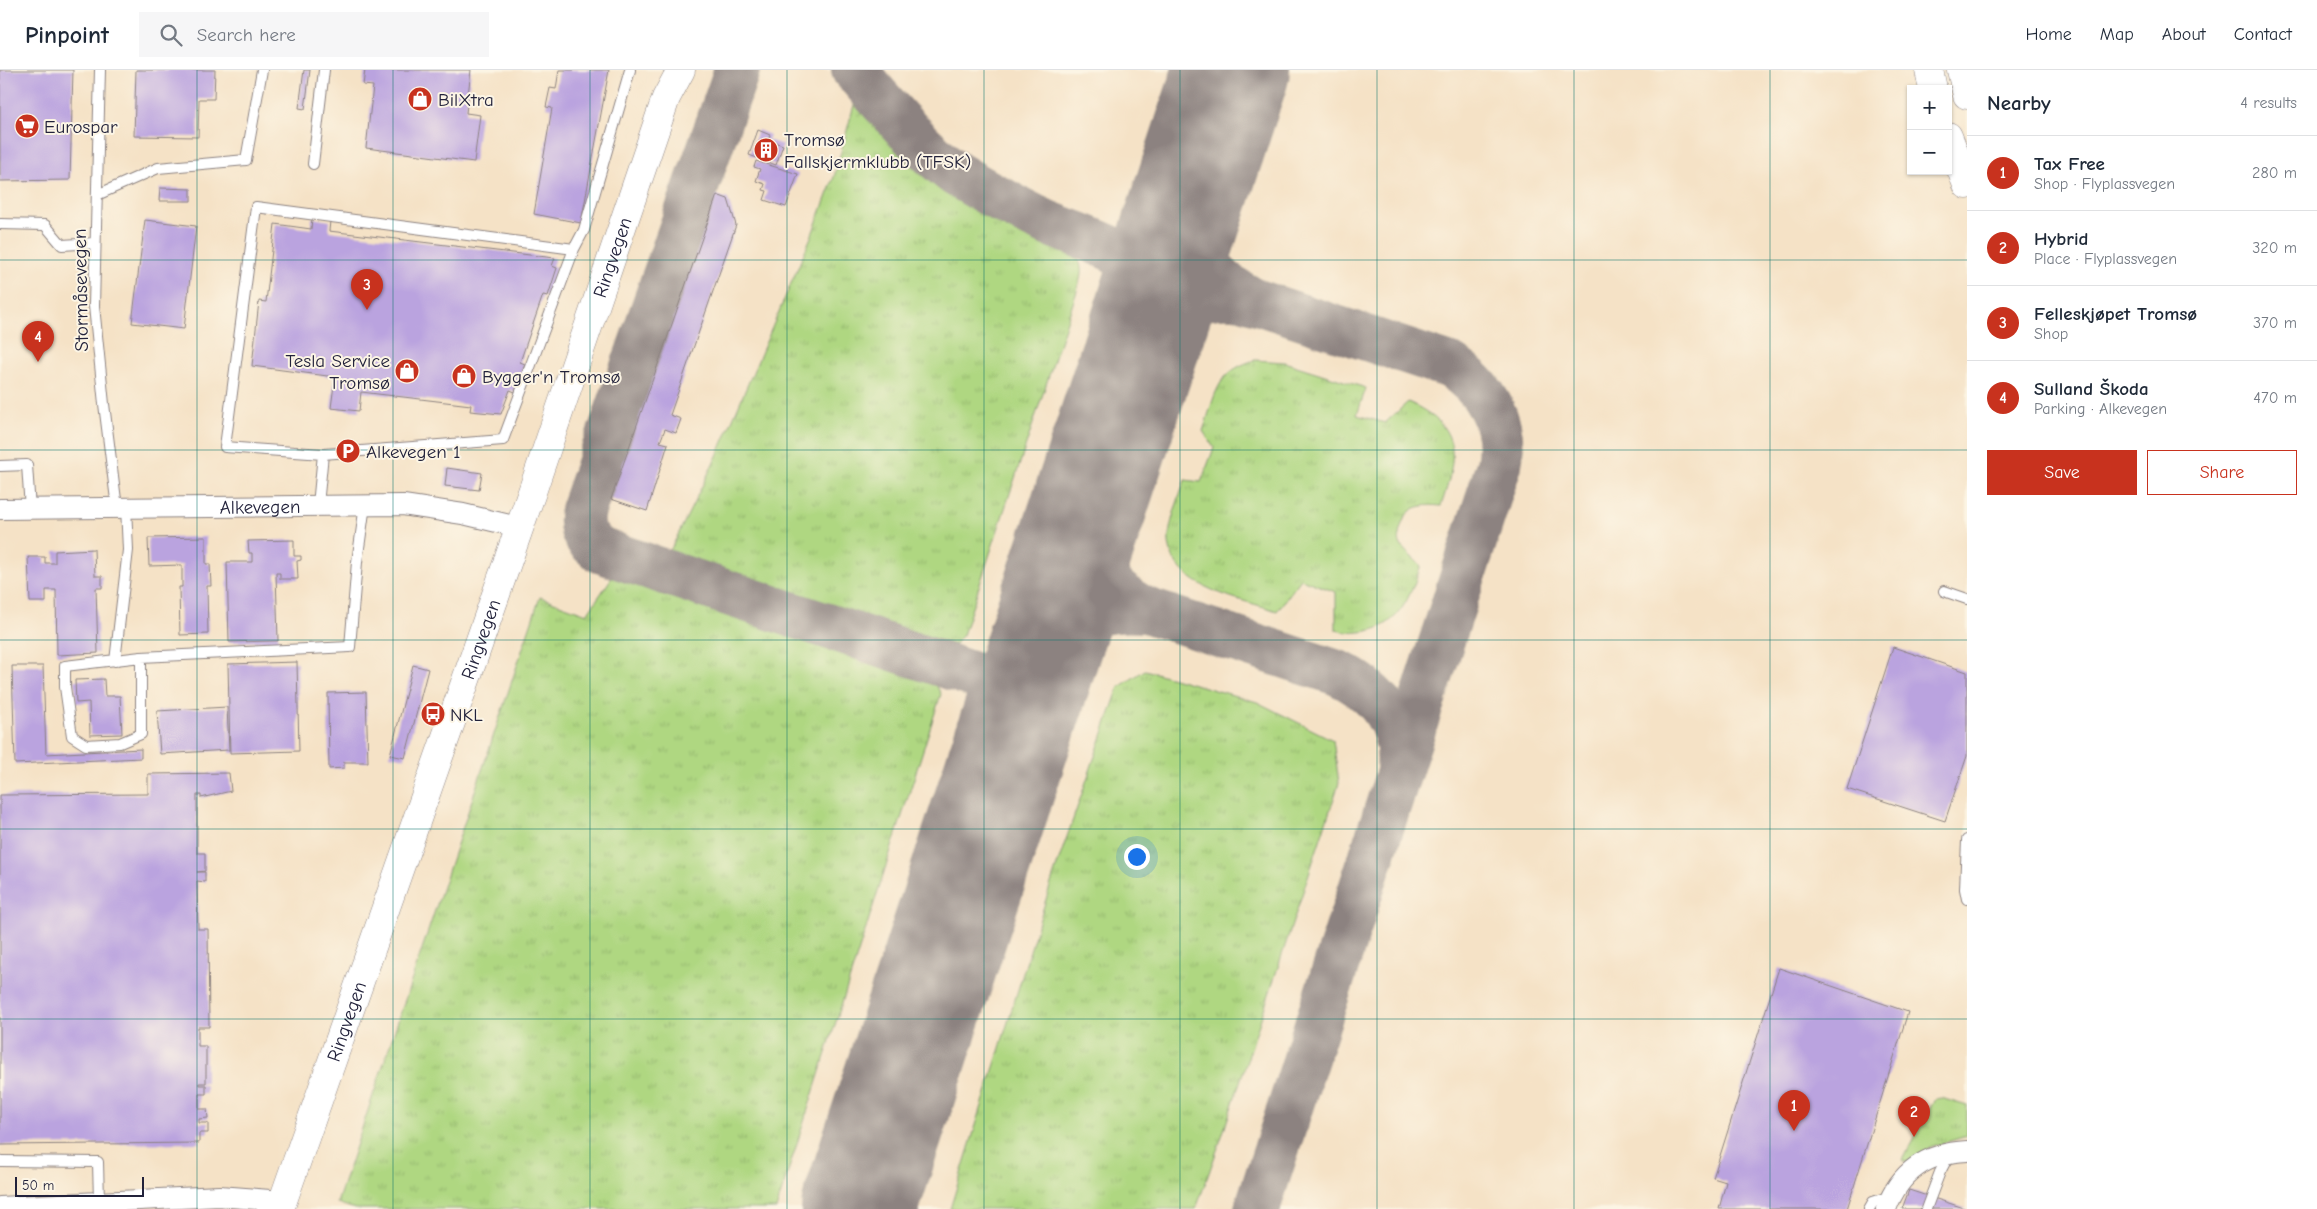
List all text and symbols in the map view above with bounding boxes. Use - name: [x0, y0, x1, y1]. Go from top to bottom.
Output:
- search box: [139, 12, 489, 57]
- text: Pinpoint: [25, 21, 109, 49]
- icon: search: [157, 21, 185, 49]
- text: Search here: [197, 24, 296, 46]
- text: Home: [2025, 24, 2072, 45]
- text: Map: [2100, 24, 2134, 45]
- text: About: [2162, 24, 2206, 45]
- text: Contact: [2234, 24, 2292, 45]
- map controls: [1907, 85, 1952, 175]
- button: +: [1907, 85, 1952, 130]
- shop icon: BilXtra: [407, 86, 433, 112]
- place label: BilXtra: [438, 89, 494, 111]
- text: Nearby: [1987, 91, 2051, 115]
- text: 4 results: [2240, 94, 2297, 112]
- supermarket icon: Eurospar: [14, 113, 40, 139]
- place label: Eurospar: [44, 116, 118, 138]
- place label: Tromsø Fallskjermklubb (TFSK): [784, 129, 971, 173]
- button: −: [1907, 130, 1952, 175]
- building icon: Tromsø Fallskjermklubb (TFSK): [753, 137, 779, 163]
- text: Tax Free: [2034, 153, 2105, 175]
- text: 1: [2000, 164, 2006, 182]
- text: 280 m: [2252, 164, 2297, 182]
- text: Shop · Flyplassvegen: [2034, 175, 2175, 193]
- street label: Ringvegen: [589, 214, 637, 301]
- street label: Stormåsevegen: [69, 228, 93, 352]
- text: Hybrid: [2034, 228, 2088, 250]
- text: 2: [1999, 239, 2007, 257]
- text: 320 m: [2252, 239, 2297, 257]
- text: Place · Flyplassvegen: [2034, 250, 2177, 268]
- pin: 3: [351, 269, 383, 310]
- text: Felleskjøpet Tromsø: [2034, 303, 2197, 325]
- text: 3: [1999, 314, 2007, 332]
- text: 370 m: [2253, 314, 2297, 332]
- pin: 4: [22, 321, 54, 362]
- text: Shop: [2034, 325, 2068, 343]
- place label: Tesla Service Tromsø: [285, 350, 390, 394]
- shop icon: Tesla Service Tromsø: [394, 358, 420, 384]
- shop icon: Bygger'n Tromsø: [451, 363, 477, 389]
- place label: Bygger'n Tromsø: [482, 366, 621, 388]
- text: Sulland Škoda: [2034, 378, 2149, 400]
- text: 4: [1999, 389, 2007, 407]
- text: 470 m: [2253, 389, 2297, 407]
- text: Parking · Alkevegen: [2034, 400, 2167, 418]
- parking icon: Alkevegen 1: [335, 438, 361, 464]
- place label: Alkevegen 1: [366, 441, 461, 463]
- button: Save: [1987, 450, 2137, 495]
- button: Share: [2147, 450, 2297, 495]
- street label: Alkevegen: [219, 496, 300, 519]
- street label: Ringvegen: [457, 596, 505, 683]
- bus stop icon: NKL: [420, 701, 446, 727]
- place label: NKL: [450, 704, 483, 726]
- your location: [1124, 844, 1150, 870]
- street label: Ringvegen: [323, 979, 371, 1065]
- pin: 1: [1778, 1090, 1810, 1131]
- pin: 2: [1898, 1096, 1930, 1137]
- scale bar: [15, 1174, 144, 1197]
- text: 50 m: [22, 1177, 54, 1194]

